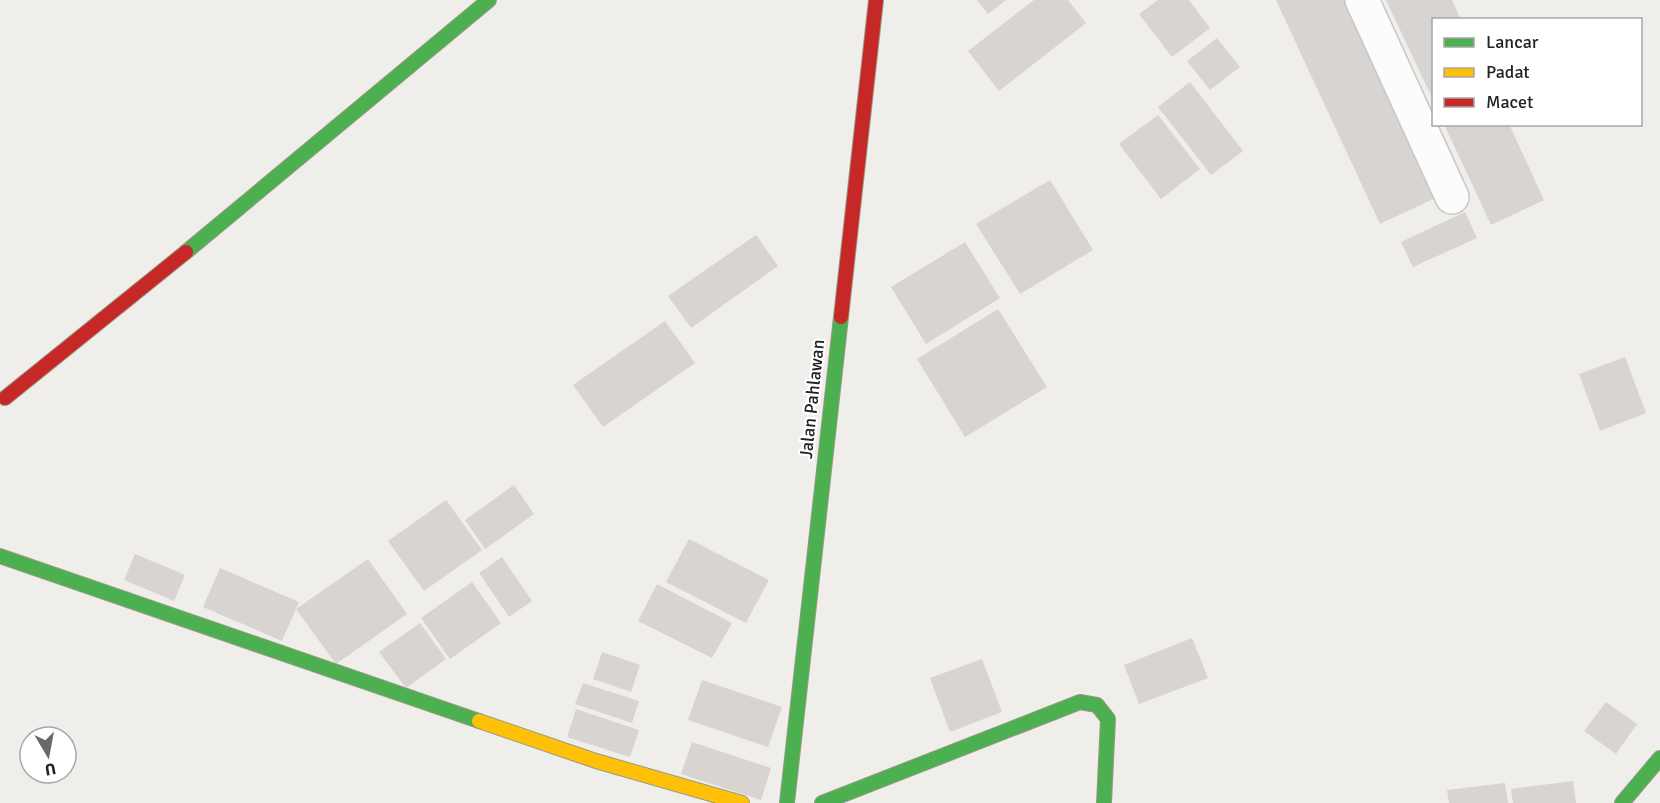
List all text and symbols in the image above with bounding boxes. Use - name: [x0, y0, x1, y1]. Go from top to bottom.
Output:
- legend: [1432, 18, 1642, 126]
- text: Lancar: [1486, 31, 1539, 53]
- text: Padat: [1486, 61, 1530, 83]
- text: Macet: [1486, 91, 1533, 113]
- street label: Jalan Pahlawan: [795, 338, 829, 460]
- north arrow: [18, 725, 78, 785]
- text: U: [43, 758, 57, 780]

